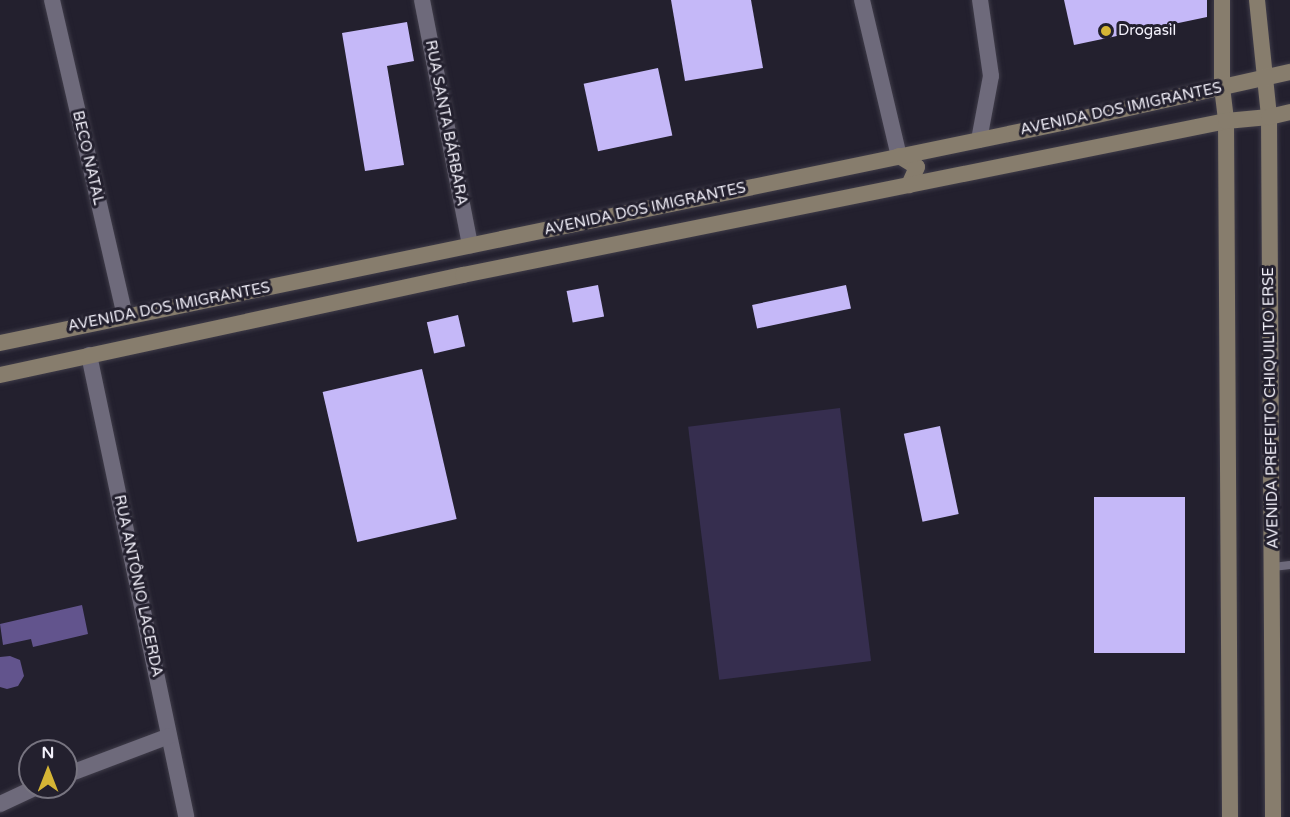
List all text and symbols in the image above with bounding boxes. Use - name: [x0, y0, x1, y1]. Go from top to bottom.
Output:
- place label: Drogasil: [1118, 22, 1176, 40]
- marker: Drogasil: [1099, 24, 1113, 38]
- street label: RUA SANTA BÁRBARA: [421, 39, 471, 207]
- street label: AVENIDA DOS IMIGRANTES: [1018, 79, 1224, 139]
- street label: BECO NATAL: [68, 109, 108, 207]
- street label: AVENIDA DOS IMIGRANTES: [542, 179, 748, 239]
- street label: AVENIDA PREFEITO CHIQUILITO ERSE: [1260, 267, 1282, 549]
- street label: AVENIDA DOS IMIGRANTES: [66, 279, 272, 335]
- street label: RUA ANTÔNIO LACERDA: [110, 493, 166, 679]
- north arrow: [18, 739, 78, 799]
- text: N: [42, 743, 54, 763]

